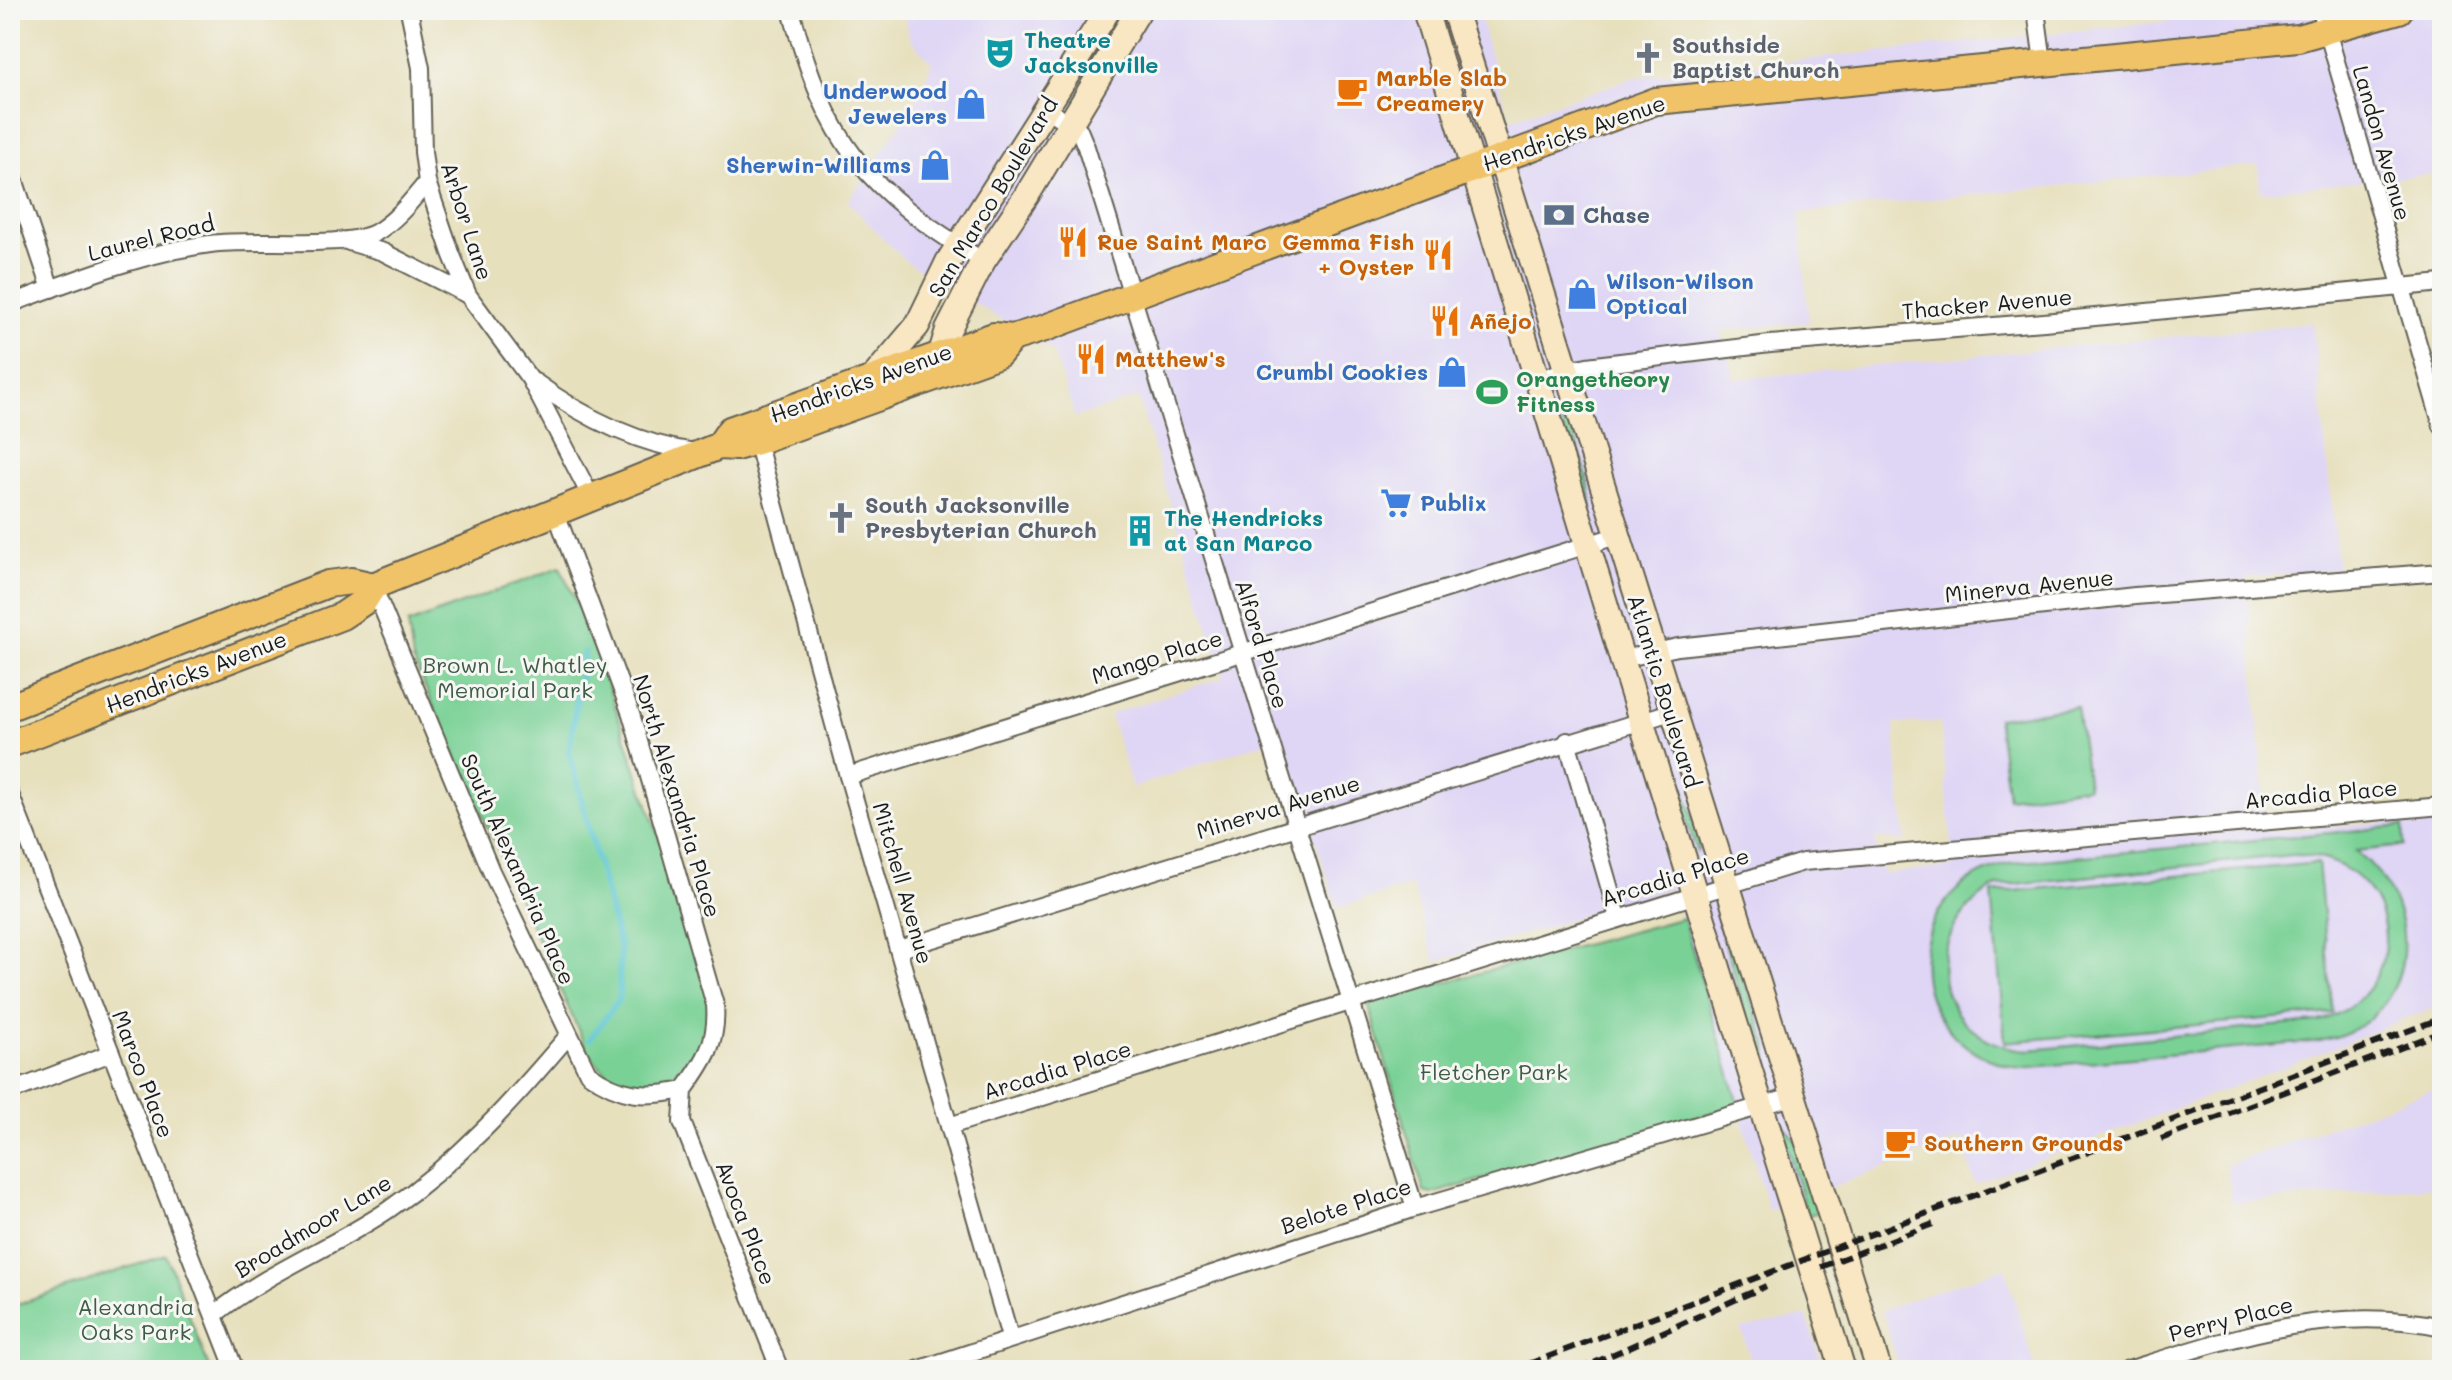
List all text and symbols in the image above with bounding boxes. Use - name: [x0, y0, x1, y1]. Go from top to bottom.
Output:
- place label: Theatre Jacksonville: [1024, 25, 1158, 79]
- place label: Southside Baptist Church: [1672, 30, 1839, 84]
- theatre icon: Theatre Jacksonville: [983, 36, 1017, 70]
- church icon: Southside Baptist Church: [1631, 41, 1665, 75]
- street label: Landon Avenue: [2347, 62, 2418, 224]
- place label: Marble Slab Creamery: [1376, 63, 1507, 117]
- cafe icon: Marble Slab Creamery: [1335, 74, 1369, 108]
- place label: Underwood Jewelers: [823, 76, 947, 130]
- shop icon: Underwood Jewelers: [954, 87, 988, 121]
- street label: Hendricks Avenue: [1478, 88, 1669, 177]
- street label: San Marco Boulevard: [921, 91, 1064, 302]
- shop icon: Sherwin-Williams: [918, 148, 952, 182]
- place label: Sherwin-Williams: [726, 150, 911, 179]
- street label: Arbor Lane: [435, 158, 500, 284]
- bank icon: Chase: [1542, 198, 1576, 232]
- place label: Chase: [1583, 200, 1650, 229]
- street label: Laurel Road: [85, 208, 217, 267]
- restaurant icon: Rue Saint Marc: [1056, 225, 1090, 259]
- place label: Rue Saint Marc: [1097, 227, 1267, 256]
- place label: Gemma Fish + Oyster: [1282, 227, 1414, 281]
- restaurant icon: Gemma Fish + Oyster: [1421, 238, 1455, 272]
- place label: Wilson-Wilson Optical: [1606, 266, 1754, 320]
- shop icon: Wilson-Wilson Optical: [1565, 277, 1599, 311]
- street label: Thacker Avenue: [1901, 282, 2073, 325]
- restaurant icon: Añejo: [1428, 304, 1462, 338]
- place label: Añejo: [1469, 306, 1532, 335]
- street label: Hendricks Avenue: [766, 336, 956, 429]
- restaurant icon: Matthew's: [1074, 342, 1108, 376]
- place label: Matthew's: [1115, 344, 1226, 373]
- shop icon: Crumbl Cookies: [1435, 355, 1469, 389]
- place label: Crumbl Cookies: [1256, 357, 1428, 386]
- place label: Orangetheory Fitness: [1516, 364, 1670, 418]
- sports icon: Orangetheory Fitness: [1475, 375, 1509, 409]
- supermarket icon: Publix: [1379, 486, 1413, 520]
- place label: Publix: [1420, 488, 1487, 517]
- place label: South Jacksonville Presbyterian Church: [865, 490, 1097, 544]
- church icon: South Jacksonville Presbyterian Church: [824, 501, 858, 535]
- place label: The Hendricks at San Marco: [1164, 503, 1323, 557]
- building icon: The Hendricks at San Marco: [1123, 514, 1157, 548]
- street label: Minerva Avenue: [1943, 562, 2115, 609]
- street label: Alford Place: [1229, 576, 1296, 712]
- street label: Atlantic Boulevard: [1621, 591, 1708, 791]
- street label: Mango Place: [1088, 623, 1226, 690]
- street label: Hendricks Avenue: [101, 624, 290, 719]
- park label: Brown L. Whatley Memorial Park: [423, 650, 607, 704]
- street label: North Alexandria Place: [627, 671, 728, 921]
- street label: South Alexandria Place: [454, 749, 582, 989]
- street label: Minerva Avenue: [1193, 768, 1363, 845]
- street label: Arcadia Place: [2243, 772, 2399, 815]
- street label: Mitchell Avenue: [867, 799, 940, 967]
- street label: Arcadia Place: [1597, 840, 1753, 913]
- street label: Marco Place: [106, 1006, 181, 1142]
- street label: Arcadia Place: [979, 1033, 1135, 1106]
- park label: Fletcher Park: [1420, 1057, 1568, 1086]
- cafe icon: Southern Grounds: [1883, 1126, 1917, 1160]
- place label: Southern Grounds: [1924, 1128, 2123, 1157]
- street label: Avoca Place: [710, 1157, 783, 1289]
- street label: Broadmoor Lane: [229, 1167, 397, 1284]
- street label: Belote Place: [1277, 1171, 1415, 1240]
- street label: Perry Place: [2166, 1289, 2296, 1348]
- park label: Alexandria Oaks Park: [78, 1292, 194, 1346]

